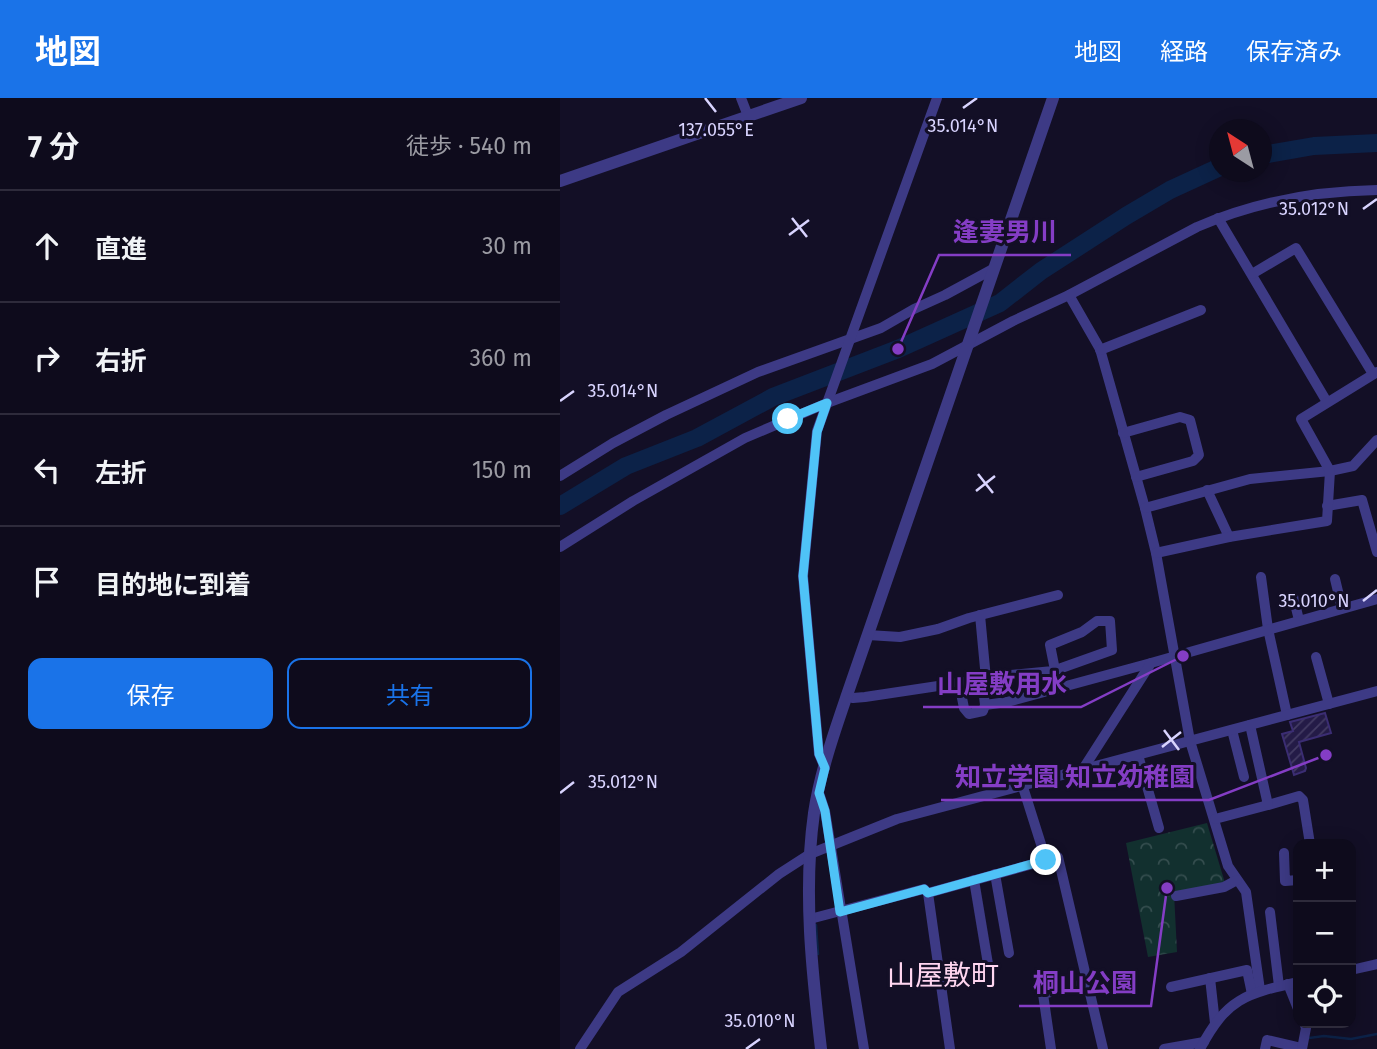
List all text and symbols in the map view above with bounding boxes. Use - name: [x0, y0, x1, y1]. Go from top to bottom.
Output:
- text: 地図: [35, 32, 101, 72]
- text: 地図: [1074, 38, 1122, 66]
- text: 経路: [1160, 38, 1208, 66]
- text: 保存済み: [1246, 38, 1342, 66]
- text: 35.014°N: [928, 115, 998, 137]
- text: 137.055°E: [678, 119, 754, 141]
- north arrow: [1209, 119, 1272, 182]
- text: 7 分: [28, 129, 79, 165]
- text: 徒歩 · 540 m: [406, 132, 532, 160]
- text: 35.012°N: [1279, 198, 1349, 220]
- callout: 逢妻男川: [939, 208, 1071, 255]
- text: 逢妻男川: [953, 217, 1057, 248]
- icon: ahead: [28, 227, 66, 265]
- text: 30 m: [482, 232, 532, 260]
- text: 直進: [95, 234, 147, 265]
- icon: right: [28, 339, 66, 377]
- text: 360 m: [470, 344, 532, 372]
- text: 右折: [95, 346, 147, 377]
- text: 35.014°N: [588, 380, 658, 402]
- route start: [772, 403, 803, 434]
- icon: left: [28, 451, 66, 489]
- text: 150 m: [472, 456, 532, 484]
- text: 左折: [95, 458, 147, 489]
- icon: arrive: [28, 563, 66, 601]
- text: 目的地に到着: [95, 570, 251, 601]
- text: 35.010°N: [1278, 590, 1350, 612]
- button: 保存: [28, 658, 273, 729]
- button: 共有: [287, 658, 532, 729]
- callout: 山屋敷用水: [923, 660, 1081, 707]
- text: 山屋敷用水: [937, 669, 1067, 700]
- callout: 知立学園 知立幼稚園: [941, 753, 1209, 800]
- text: 知立学園 知立幼稚園: [955, 762, 1195, 793]
- text: 35.012°N: [588, 771, 658, 793]
- map controls: [1293, 839, 1356, 1028]
- button: +: [1293, 839, 1356, 902]
- route end: [1030, 844, 1061, 875]
- button: −: [1293, 902, 1356, 965]
- district label: 山屋敷町: [887, 959, 999, 992]
- callout: 桐山公園: [1019, 959, 1151, 1006]
- button: locate: [1293, 965, 1356, 1028]
- text: 桐山公園: [1033, 968, 1137, 999]
- text: 35.010°N: [724, 1010, 796, 1032]

